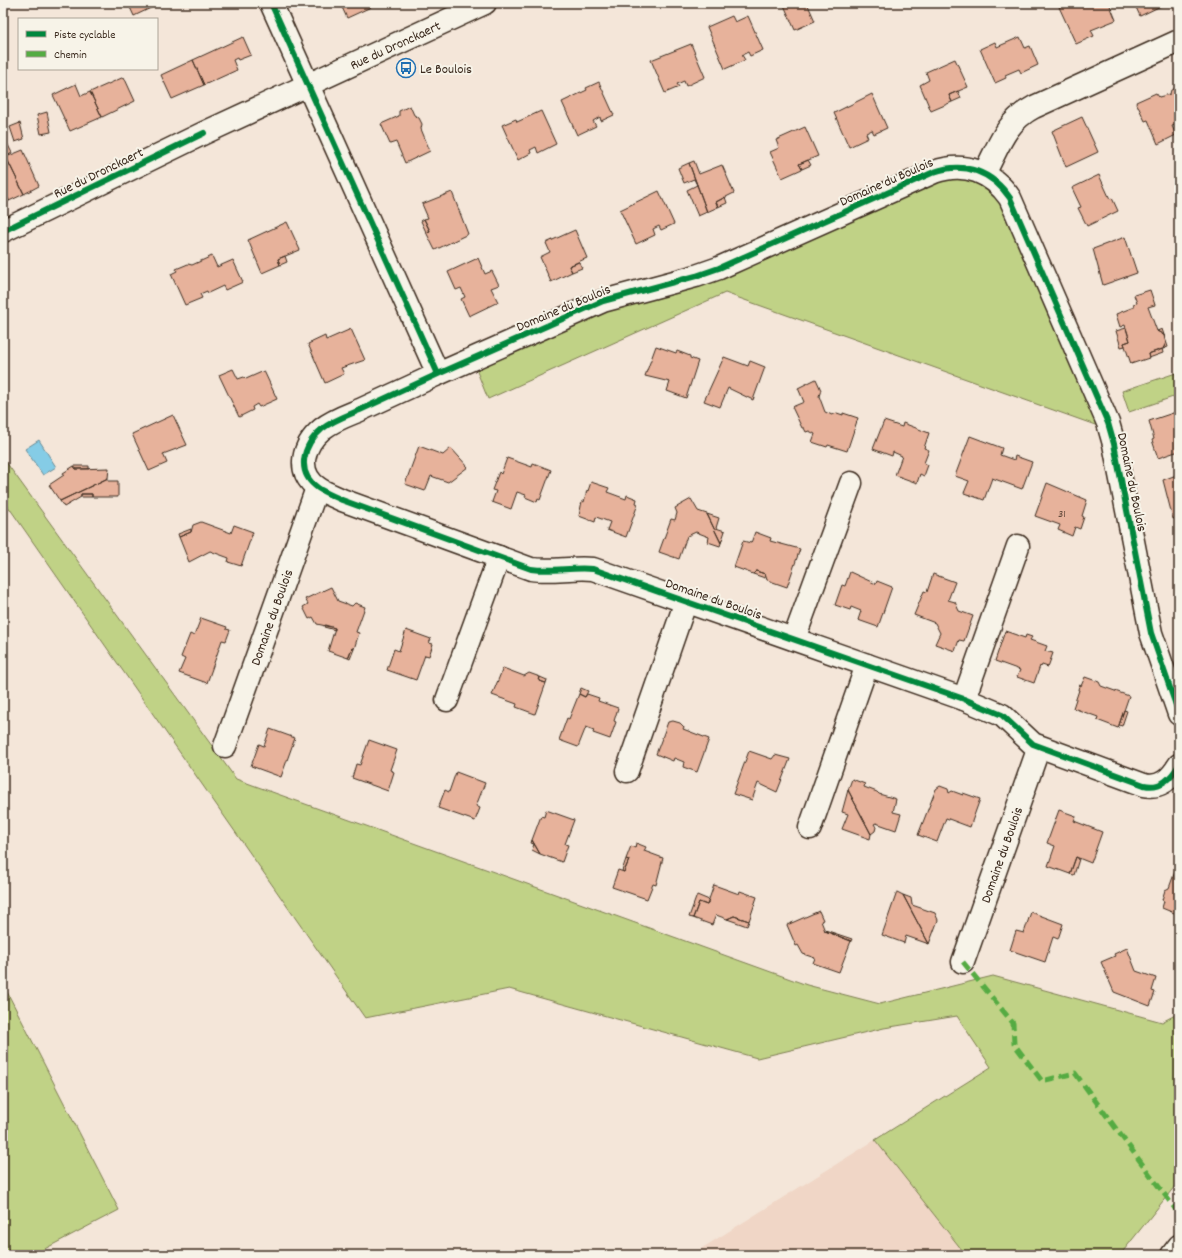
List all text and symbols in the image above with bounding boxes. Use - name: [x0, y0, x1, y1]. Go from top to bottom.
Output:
- street label: Rue du Dronckaert: [347, 17, 444, 76]
- legend: [18, 18, 158, 70]
- text: Piste cyclable: [54, 27, 115, 44]
- text: Chemin: [54, 47, 87, 64]
- bus stop icon: Le Boulois: [395, 57, 417, 79]
- place label: Le Boulois: [420, 60, 472, 80]
- street label: Rue du Dronckaert: [51, 143, 147, 204]
- street label: Domaine du Boulois: [837, 153, 937, 212]
- street label: Domaine du Boulois: [513, 280, 614, 338]
- street label: Domaine du Boulois: [1111, 431, 1151, 534]
- house number: 31: [1058, 506, 1066, 523]
- street label: Domaine du Boulois: [247, 567, 299, 669]
- street label: Domaine du Boulois: [662, 574, 764, 626]
- street label: Domaine du Boulois: [977, 804, 1029, 906]

